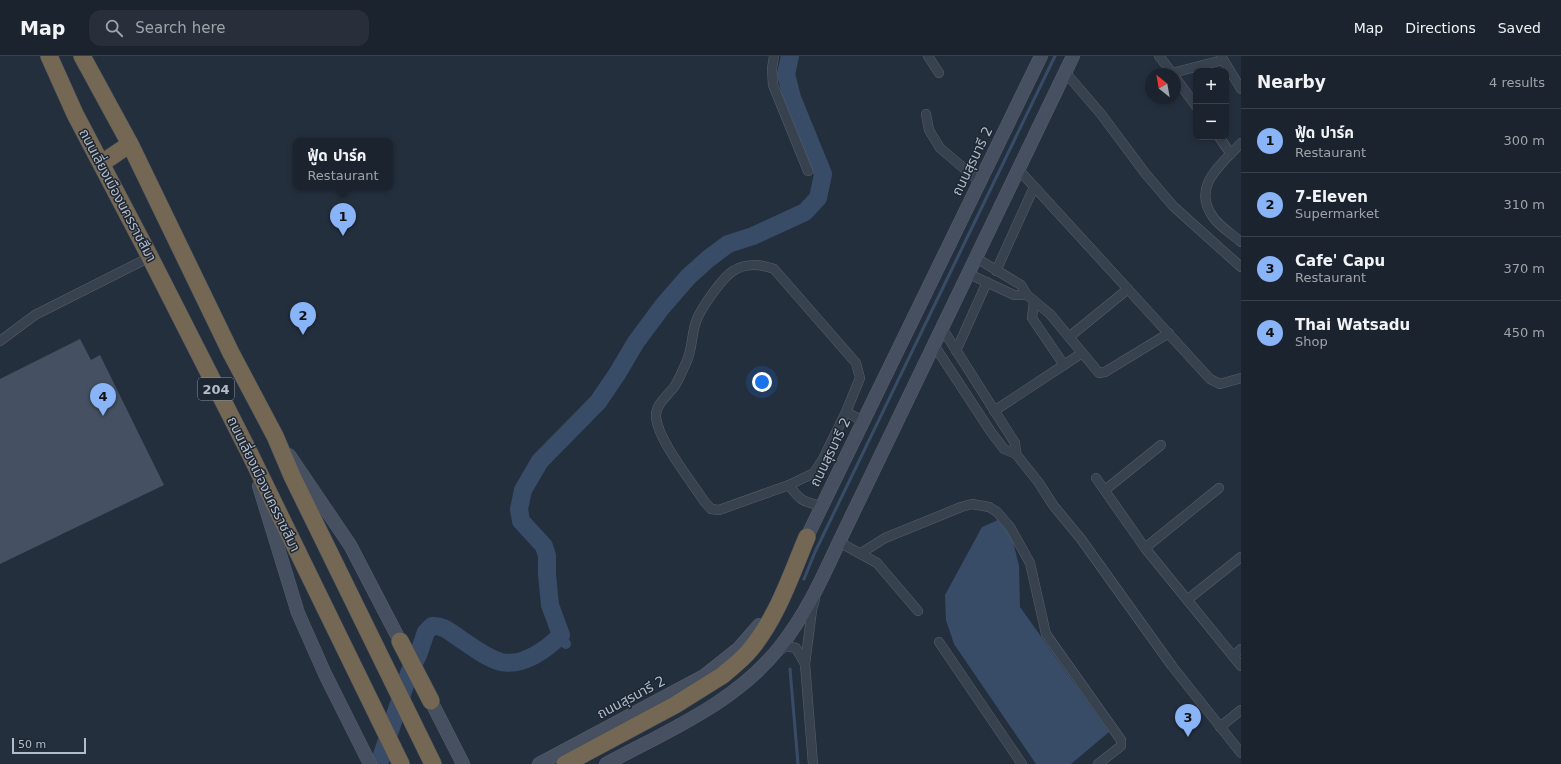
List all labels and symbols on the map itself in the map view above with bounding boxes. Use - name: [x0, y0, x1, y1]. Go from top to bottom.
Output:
- north arrow: [1145, 68, 1181, 104]
- street label: ถนนสุรนารี 2: [948, 124, 997, 199]
- street label: ถนนเลี่ยงเมืองนครราชสีมา: [76, 125, 162, 264]
- pin: 1: [330, 203, 356, 236]
- pin: 2: [290, 302, 316, 335]
- your location: [752, 372, 772, 392]
- road number: 204: [198, 378, 234, 400]
- pin: 4: [90, 383, 116, 416]
- street label: ถนนเลี่ยงเมืองนครราชสีมา: [224, 413, 305, 554]
- street label: ถนนสุรนารี 2: [806, 415, 855, 490]
- street label: ถนนสุรนารี 2: [594, 672, 668, 723]
- pin: 3: [1175, 704, 1201, 737]
- scale bar: [12, 736, 86, 755]

